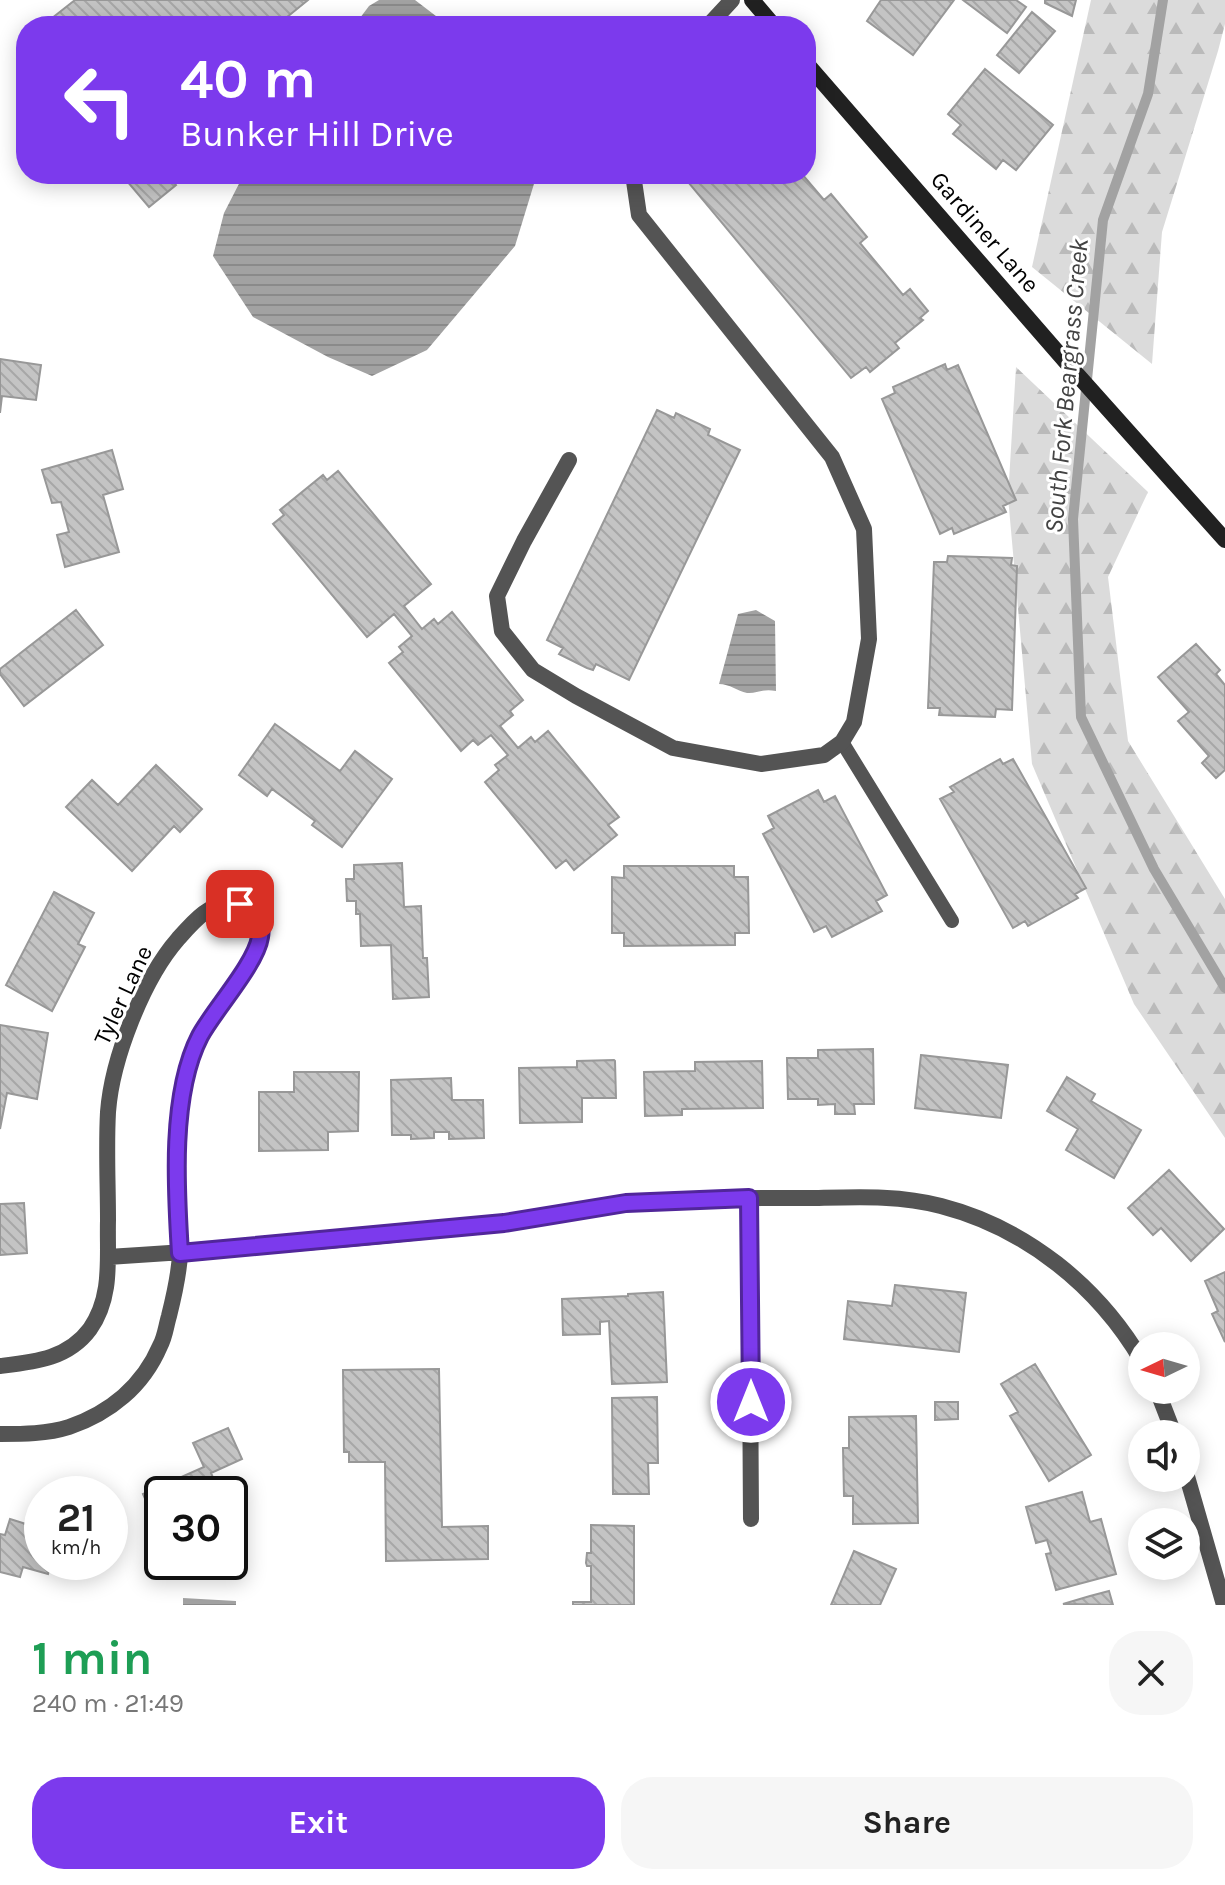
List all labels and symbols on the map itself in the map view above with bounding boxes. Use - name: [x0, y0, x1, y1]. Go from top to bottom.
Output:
- street label: Gardiner Lane: [925, 166, 1045, 298]
- water label: South Fork Beargrass Creek: [1038, 237, 1095, 535]
- pin: [206, 870, 274, 938]
- street label: Tyler Lane: [88, 941, 158, 1049]
- north arrow: [1128, 1332, 1200, 1404]
- position arrow: [709, 1360, 793, 1444]
- speed limit sign: 30: [144, 1476, 248, 1580]

